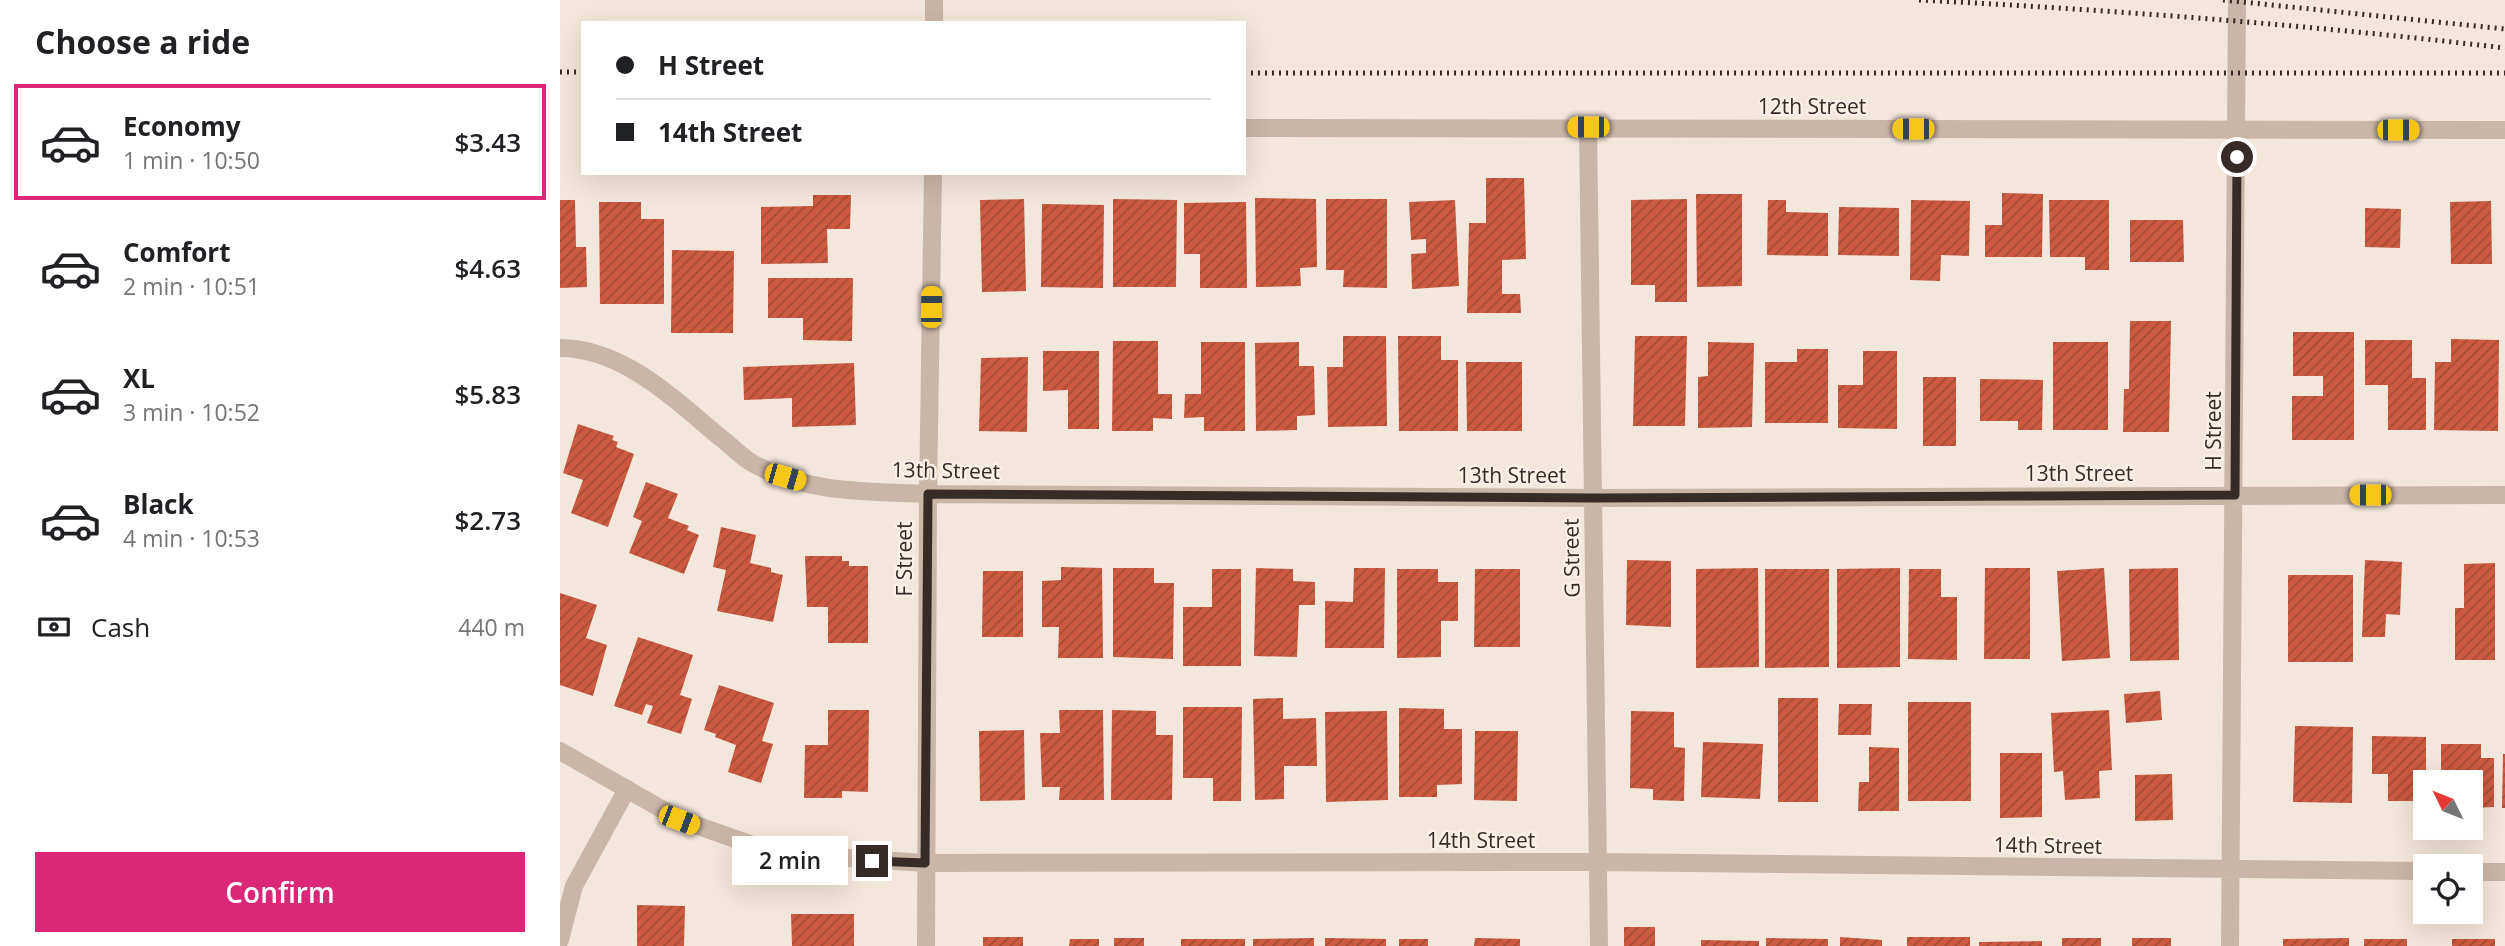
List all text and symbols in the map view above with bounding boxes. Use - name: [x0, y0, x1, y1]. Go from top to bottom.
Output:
- text: Choose a ride: [35, 20, 250, 63]
- text: H Street: [658, 47, 764, 83]
- street label: 12th Street: [1758, 92, 1866, 120]
- text: Economy: [123, 108, 241, 144]
- icon: car: [39, 111, 102, 174]
- text: 14th Street: [658, 114, 802, 150]
- car: [1568, 117, 1610, 138]
- car: [1893, 119, 1935, 140]
- car: [2378, 120, 2420, 141]
- text: $3.43: [454, 124, 521, 160]
- route start: [2221, 141, 2253, 173]
- text: 1 min · 10:50: [123, 144, 260, 176]
- text: Comfort: [123, 234, 230, 270]
- icon: car: [39, 237, 102, 300]
- text: $4.63: [454, 250, 521, 286]
- text: 2 min · 10:51: [123, 270, 260, 302]
- car: [921, 286, 942, 328]
- text: XL: [123, 360, 155, 396]
- icon: car: [39, 363, 102, 426]
- text: $5.83: [454, 376, 521, 412]
- street label: H Street: [2199, 391, 2227, 471]
- text: 3 min · 10:52: [123, 396, 260, 428]
- street label: 13th Street: [892, 455, 1000, 485]
- street label: 13th Street: [2025, 459, 2133, 487]
- car: [762, 461, 809, 493]
- street label: 13th Street: [1458, 461, 1566, 489]
- car: [2350, 485, 2392, 506]
- text: Black: [123, 486, 194, 522]
- icon: car: [39, 489, 102, 552]
- text: $2.73: [454, 502, 521, 538]
- street label: G Street: [1556, 518, 1586, 598]
- text: 4 min · 10:53: [123, 522, 260, 554]
- street label: F Street: [890, 522, 918, 596]
- icon: cash: [35, 608, 73, 646]
- text: Cash: [91, 609, 150, 645]
- text: 440 m: [458, 611, 525, 643]
- north arrow: [2413, 770, 2483, 840]
- map controls: [2413, 770, 2483, 924]
- car: [656, 803, 703, 837]
- street label: 14th Street: [1427, 826, 1535, 854]
- street label: 14th Street: [1994, 830, 2102, 860]
- callout: 2 min: [732, 836, 848, 886]
- text: 2 min: [759, 844, 821, 876]
- route end: [856, 845, 888, 877]
- button: Confirm: [35, 852, 525, 932]
- button: locate: [2413, 854, 2483, 924]

